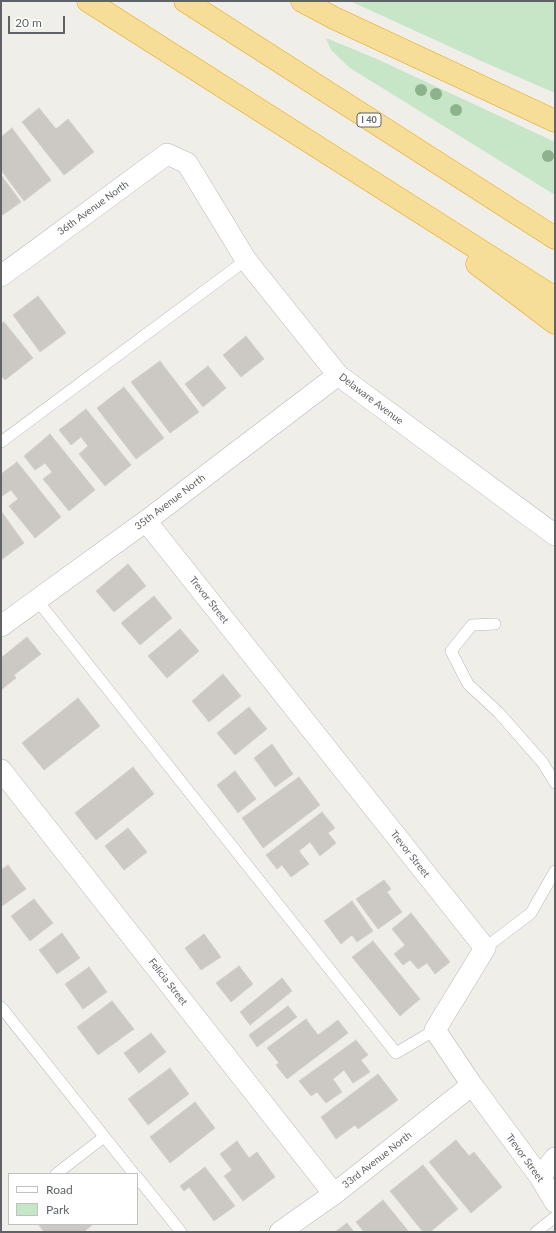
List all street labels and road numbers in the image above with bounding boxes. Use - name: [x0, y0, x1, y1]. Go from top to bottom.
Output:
- road number: I 40: [357, 113, 381, 127]
- street label: 36th Avenue North: [55, 178, 131, 238]
- street label: Delaware Avenue: [337, 371, 405, 427]
- street label: 35th Avenue North: [132, 472, 208, 532]
- street label: Trevor Street: [187, 574, 231, 626]
- street label: Trevor Street: [388, 828, 432, 880]
- street label: Felicia Street: [146, 956, 190, 1008]
- street label: 33rd Avenue North: [340, 1129, 414, 1191]
- street label: Trevor Street: [504, 1132, 546, 1184]

